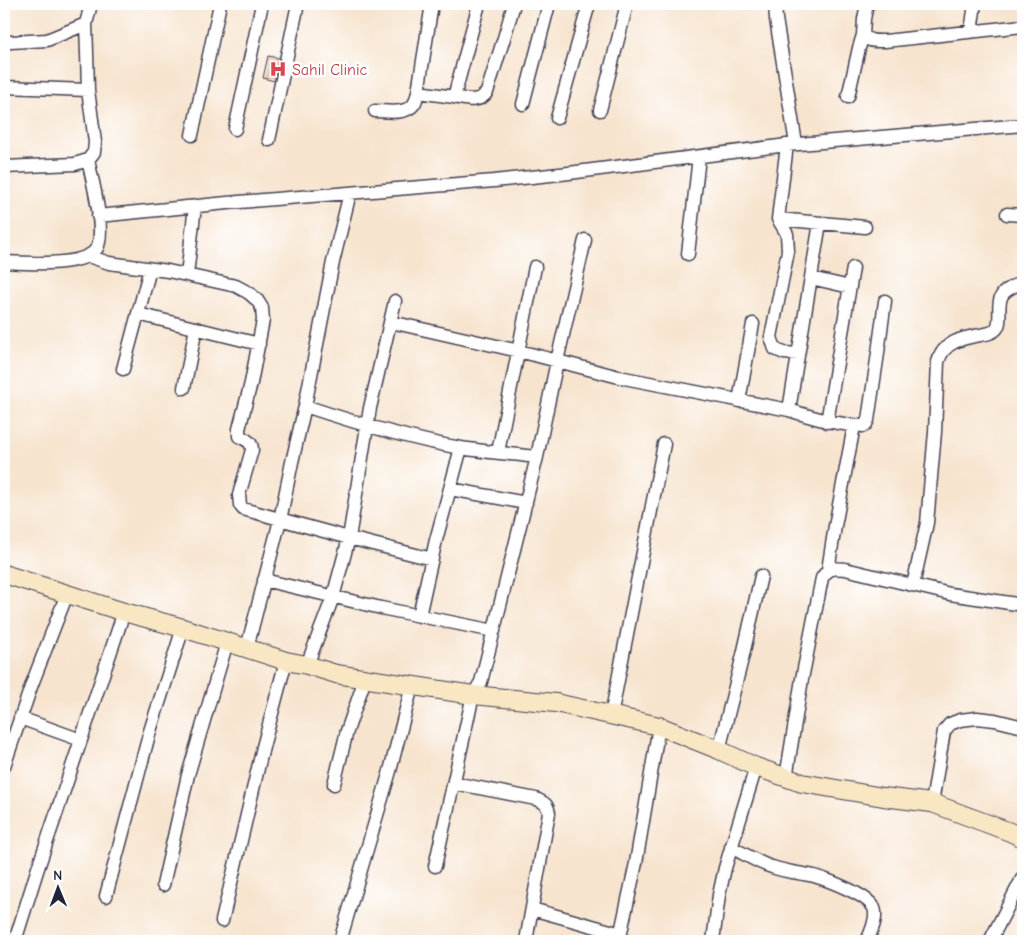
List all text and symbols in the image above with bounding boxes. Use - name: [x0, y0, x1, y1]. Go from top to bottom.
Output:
- hospital icon: Sahil Clinic: [268, 59, 288, 79]
- place label: Sahil Clinic: [292, 61, 368, 79]
- north arrow: [32, 862, 82, 912]
- text: N: [53, 867, 62, 884]

